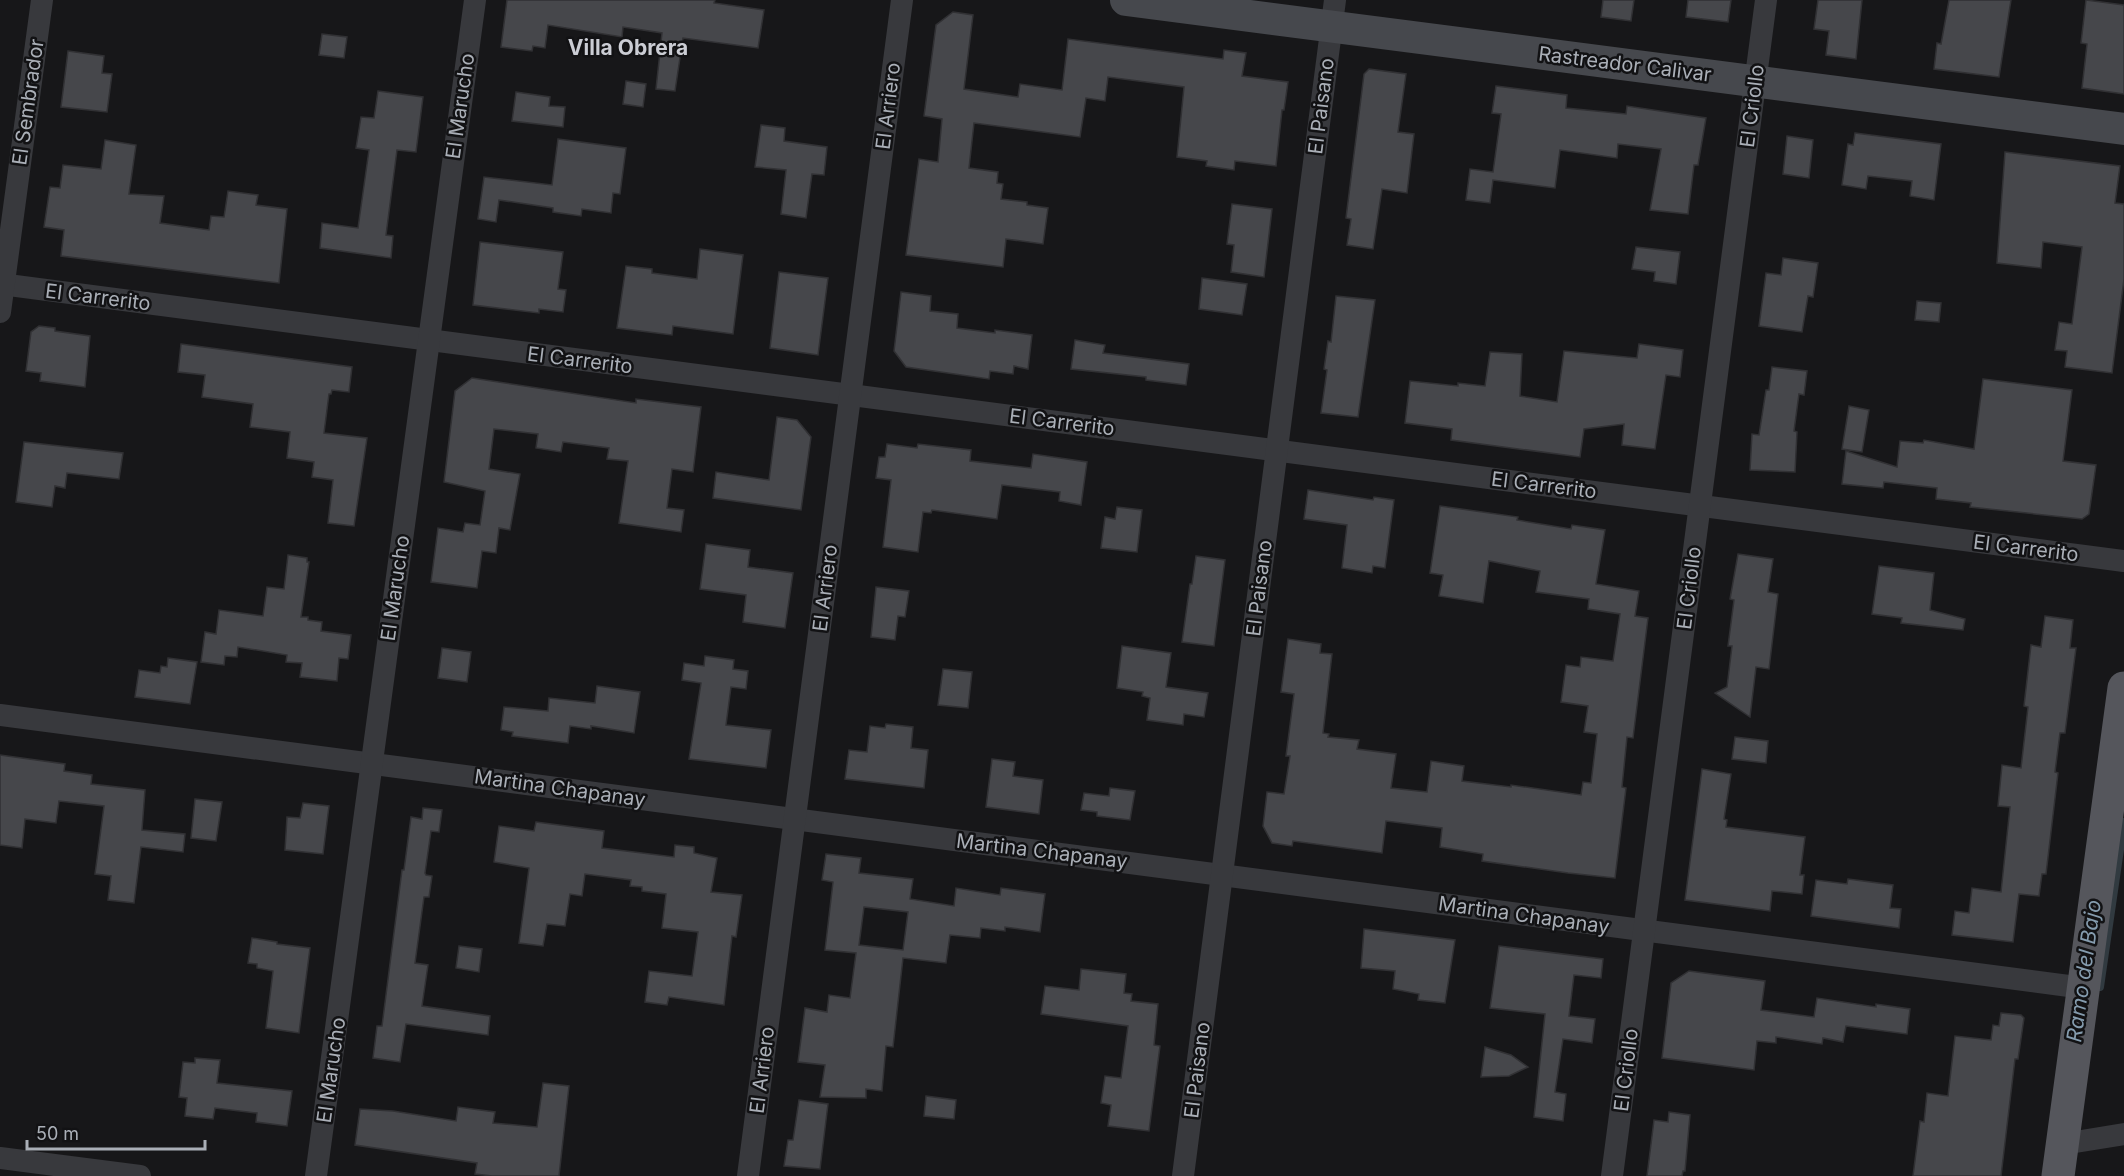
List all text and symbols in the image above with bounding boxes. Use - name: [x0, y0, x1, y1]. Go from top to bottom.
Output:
- district label: Villa Obrera: [568, 35, 688, 60]
- street label: El Sembrador: [7, 37, 49, 167]
- street label: Rastreador Calivar: [1537, 41, 1713, 87]
- street label: El Marucho: [441, 52, 479, 160]
- street label: El Paisano: [1303, 56, 1339, 156]
- street label: El Arriero: [871, 61, 905, 151]
- street label: El Criollo: [1735, 63, 1769, 149]
- street label: El Carrerito: [44, 279, 152, 315]
- street label: El Carrerito: [526, 342, 634, 378]
- street label: El Carrerito: [1008, 404, 1116, 440]
- street label: El Carrerito: [1490, 467, 1598, 503]
- street label: El Carrerito: [1972, 530, 2080, 566]
- street label: El Marucho: [376, 534, 414, 642]
- street label: El Paisano: [1241, 538, 1277, 638]
- street label: El Arriero: [808, 543, 842, 633]
- street label: El Criollo: [1672, 545, 1706, 631]
- street label: Martina Chapanay: [473, 764, 647, 812]
- street label: Martina Chapanay: [955, 829, 1129, 873]
- street label: Martina Chapanay: [1437, 891, 1611, 939]
- water label: Ramo del Bajo: [2061, 898, 2106, 1044]
- street label: El Marucho: [312, 1016, 350, 1124]
- street label: El Paisano: [1179, 1020, 1215, 1120]
- street label: El Arriero: [745, 1025, 779, 1115]
- street label: El Criollo: [1609, 1027, 1643, 1113]
- scale bar: [27, 1113, 206, 1151]
- text: 50 m: [36, 1123, 79, 1144]

